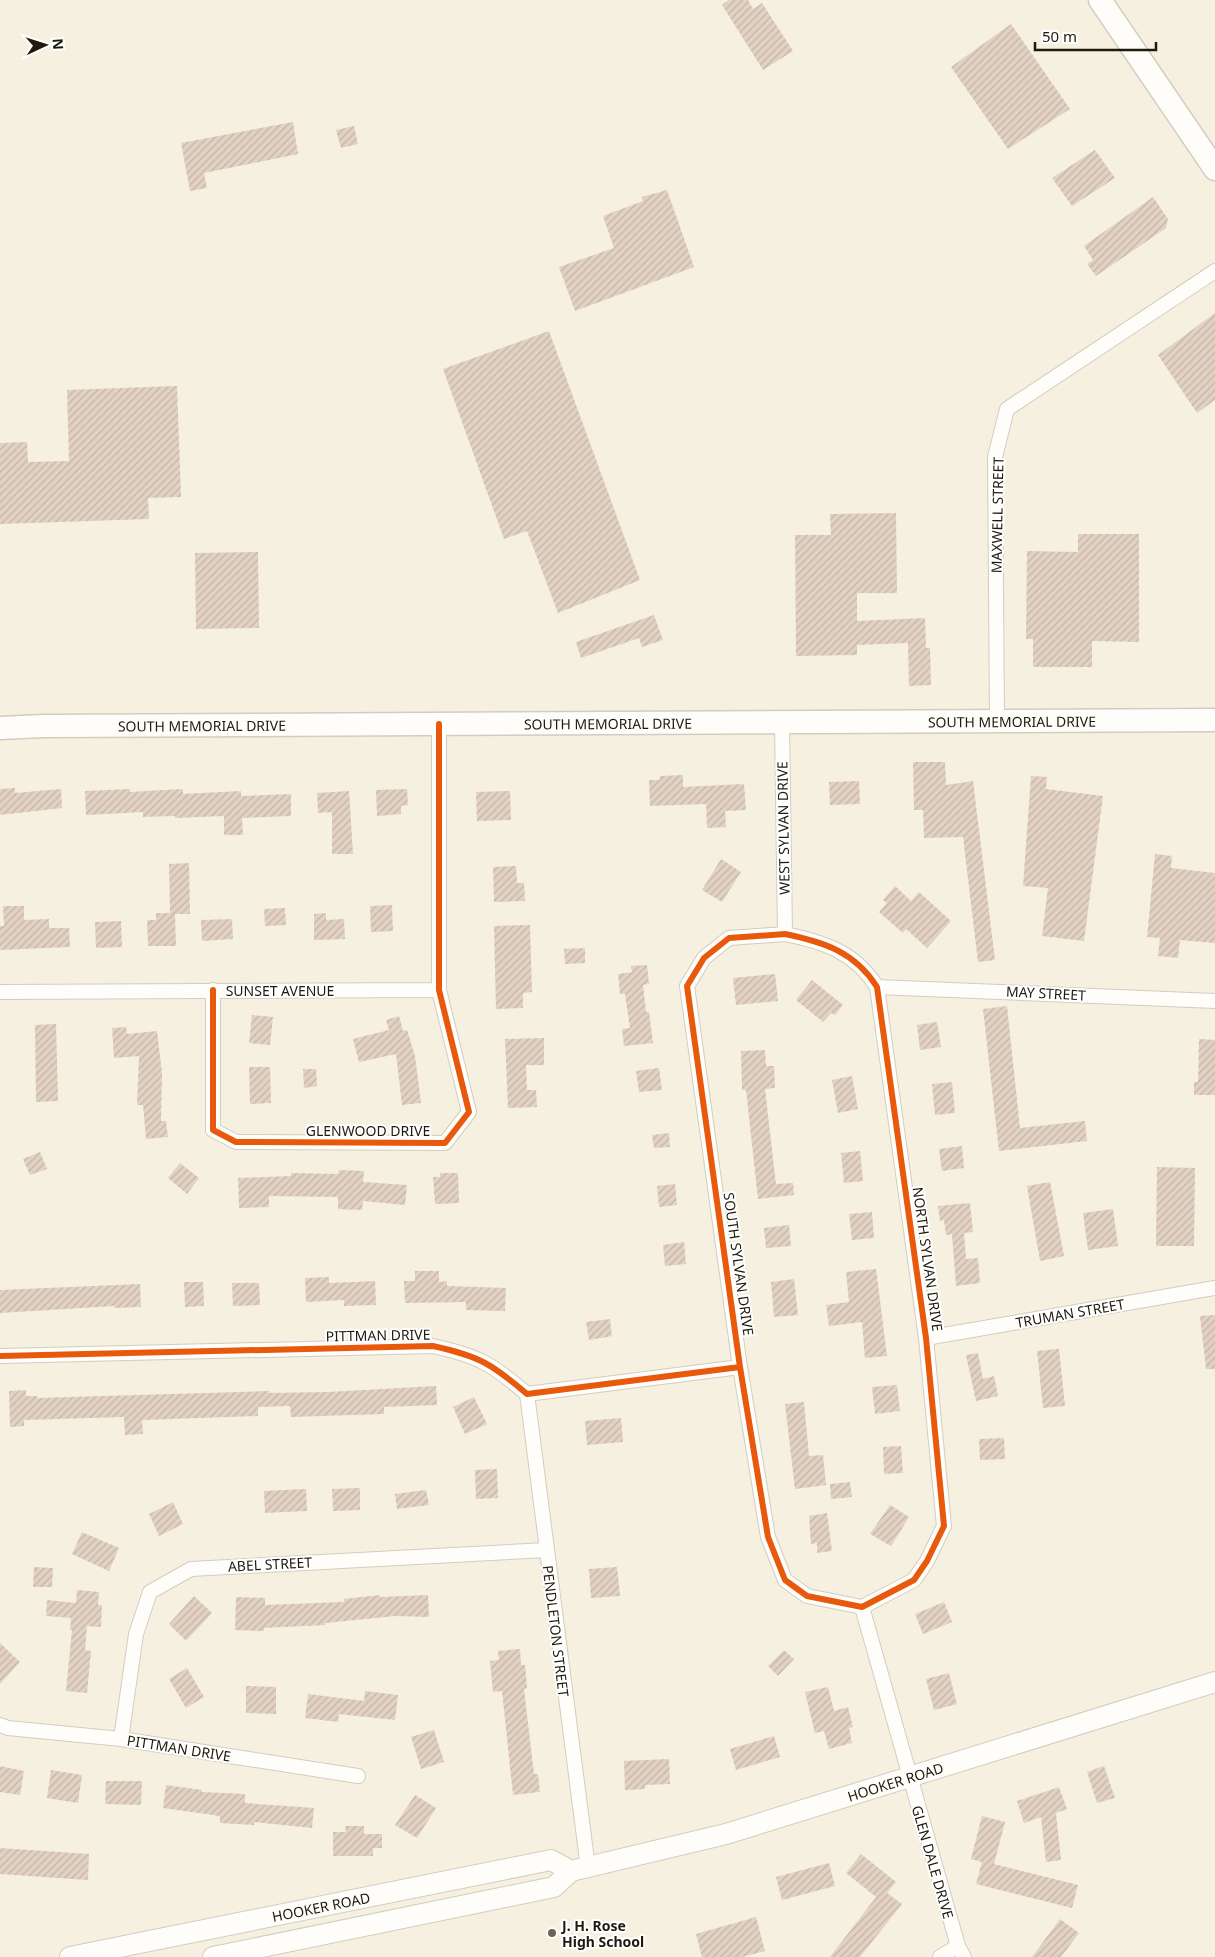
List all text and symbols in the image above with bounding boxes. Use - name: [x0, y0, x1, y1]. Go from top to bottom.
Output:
- north arrow: [20, 20, 70, 70]
- scale bar: [1035, 20, 1156, 52]
- text: 50 m: [1042, 26, 1077, 46]
- text: N: [49, 38, 68, 50]
- street label: MAXWELL STREET: [986, 456, 1008, 573]
- street label: SOUTH MEMORIAL DRIVE: [928, 711, 1096, 731]
- street label: SOUTH MEMORIAL DRIVE: [524, 713, 692, 733]
- street label: SOUTH MEMORIAL DRIVE: [118, 715, 286, 735]
- street label: WEST SYLVAN DRIVE: [772, 761, 794, 895]
- street label: SUNSET AVENUE: [226, 981, 334, 1000]
- street label: MAY STREET: [1006, 981, 1087, 1005]
- street label: GLENWOOD DRIVE: [306, 1121, 430, 1140]
- street label: NORTH SYLVAN DRIVE: [908, 1186, 948, 1332]
- street label: SOUTH SYLVAN DRIVE: [720, 1191, 758, 1337]
- street label: TRUMAN STREET: [1014, 1294, 1126, 1332]
- street label: PITTMAN DRIVE: [325, 1325, 431, 1345]
- street label: ABEL STREET: [227, 1552, 313, 1576]
- street label: PENDLETON STREET: [538, 1564, 574, 1698]
- street label: PITTMAN DRIVE: [126, 1730, 232, 1766]
- street label: HOOKER ROAD: [845, 1758, 946, 1805]
- street label: GLEN DALE DRIVE: [908, 1803, 958, 1921]
- street label: HOOKER ROAD: [270, 1887, 372, 1926]
- place label: J. H. Rose High School: [560, 1916, 644, 1951]
- marker: J. H. Rose High School: [546, 1927, 558, 1939]

